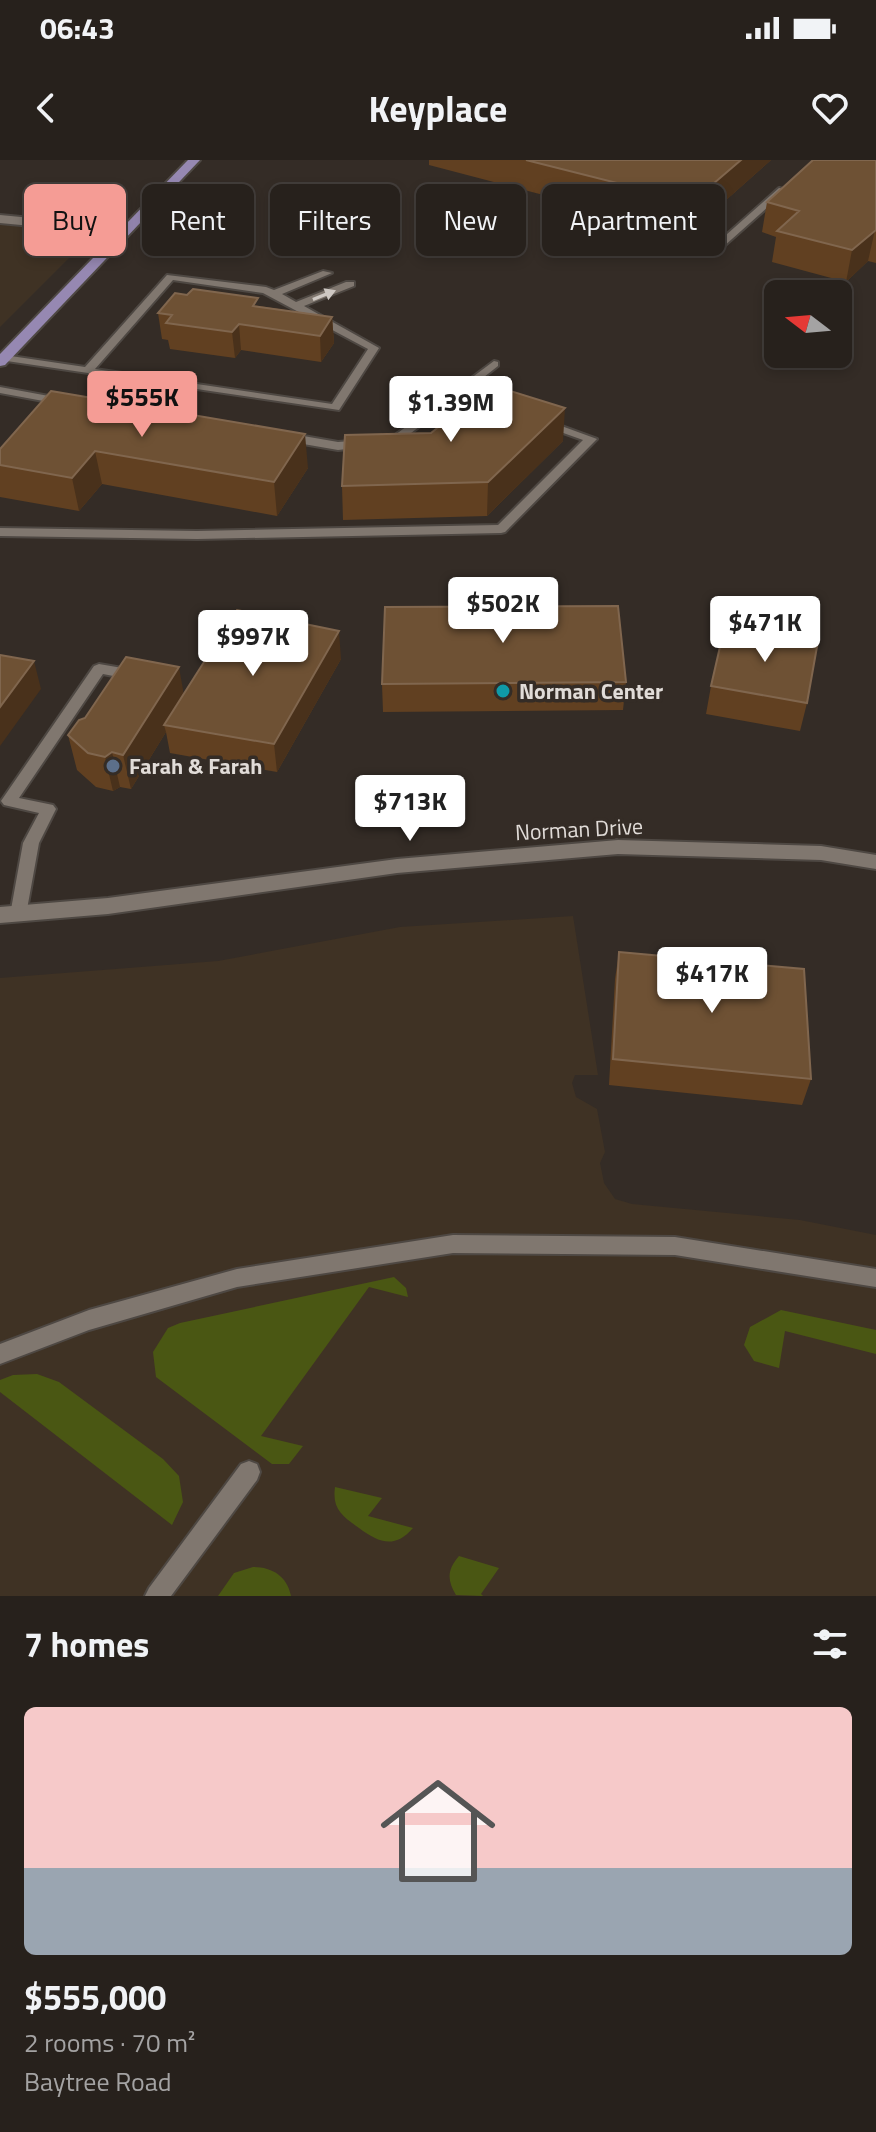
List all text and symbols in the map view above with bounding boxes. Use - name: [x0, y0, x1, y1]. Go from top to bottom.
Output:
- text: 06:43: [40, 5, 115, 51]
- text: Keyplace: [369, 81, 507, 136]
- icon: back: [24, 86, 68, 130]
- icon: heart: [808, 86, 852, 130]
- chip: Buy: [24, 184, 126, 256]
- chip: Rent: [142, 184, 254, 256]
- chip: Filters: [270, 184, 400, 256]
- chip: New: [416, 184, 526, 256]
- chip: Apartment: [542, 184, 725, 256]
- north arrow: [764, 280, 852, 368]
- map controls: [764, 280, 852, 368]
- one-way arrow: [312, 288, 336, 301]
- pin: $555K: [86, 371, 198, 439]
- pin: $1.39M: [386, 376, 516, 444]
- text: $555K: [105, 377, 179, 416]
- text: $1.39M: [407, 382, 495, 421]
- pin: $502K: [447, 577, 559, 645]
- text: $502K: [466, 583, 540, 622]
- pin: $471K: [709, 596, 821, 664]
- text: $471K: [728, 602, 802, 641]
- pin: $997K: [197, 610, 309, 678]
- text: $997K: [216, 616, 290, 655]
- place label: Norman Center: [519, 674, 663, 708]
- marker: Norman Center: [494, 682, 512, 700]
- place label: Farah & Farah: [129, 749, 262, 783]
- marker: Farah & Farah: [104, 757, 122, 775]
- pin: $713K: [354, 775, 466, 843]
- text: $713K: [373, 781, 447, 820]
- street label: Norman Drive: [514, 809, 644, 849]
- pin: $417K: [656, 947, 768, 1015]
- text: $417K: [675, 953, 749, 992]
- text: 7 homes: [24, 1618, 149, 1670]
- icon: filters: [808, 1622, 852, 1666]
- icon: home: [366, 1759, 510, 1903]
- text: $555,000: [24, 1971, 166, 2023]
- text: 2 rooms · 70 m²: [24, 2023, 195, 2062]
- text: Baytree Road: [24, 2062, 172, 2101]

